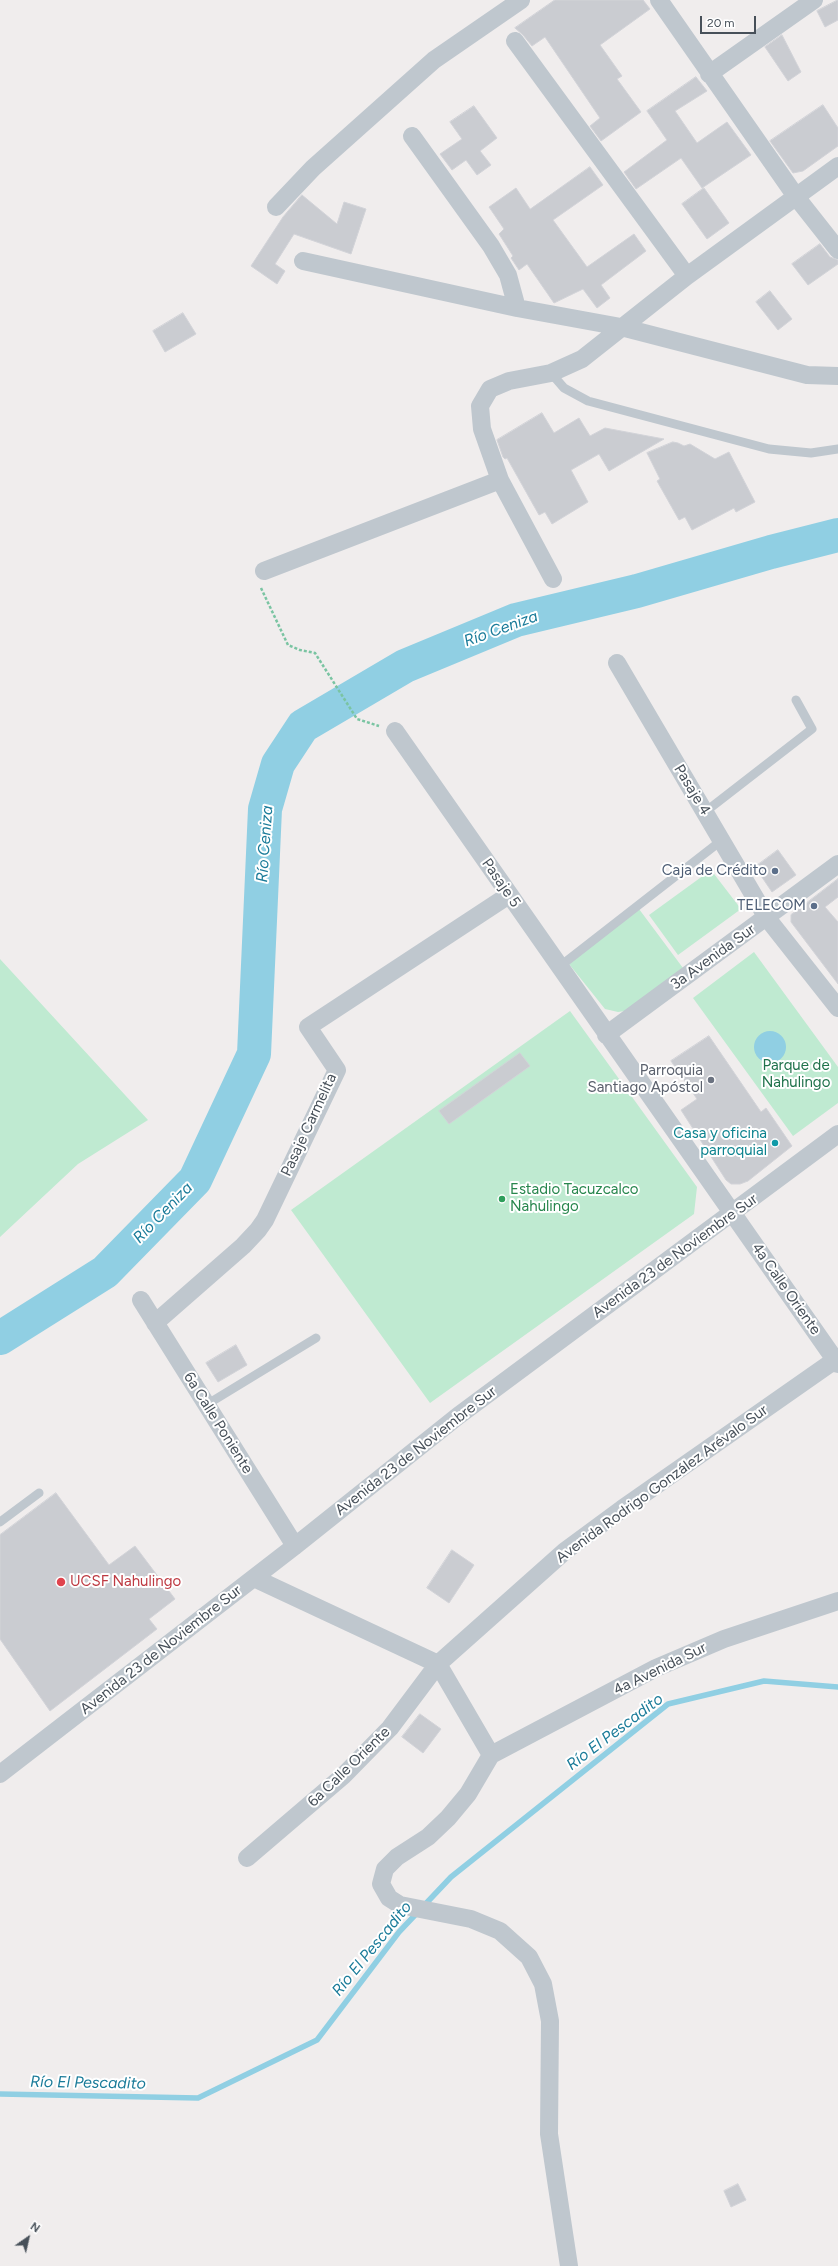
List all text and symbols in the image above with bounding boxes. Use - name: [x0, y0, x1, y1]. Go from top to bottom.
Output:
- scale bar: [702, 8, 758, 34]
- text: 20 m: [707, 16, 735, 30]
- water label: Río Ceniza: [461, 607, 541, 651]
- street label: Pasaje 4: [670, 761, 714, 819]
- water label: Río Ceniza: [253, 805, 277, 883]
- street label: Pasaje 5: [478, 855, 524, 911]
- place label: Caja de Crédito: [662, 862, 767, 880]
- marker: Caja de Crédito: [770, 866, 780, 876]
- place label: TELECOM: [737, 897, 806, 915]
- marker: TELECOM: [809, 901, 819, 911]
- street label: 3a Avenida Sur: [667, 920, 759, 994]
- park label: Parque de Nahulingo: [762, 1057, 830, 1092]
- place label: Parroquia Santiago Apóstol: [587, 1062, 703, 1097]
- street label: Pasaje Carmelita: [277, 1071, 341, 1179]
- marker: Parroquia Santiago Apóstol: [706, 1075, 716, 1085]
- place label: Casa y oficina parroquial: [673, 1125, 767, 1160]
- marker: Casa y oficina parroquial: [770, 1138, 780, 1148]
- water label: Río Ceniza: [129, 1179, 197, 1247]
- place label: Estadio Tacuzcalco Nahulingo: [510, 1181, 639, 1216]
- street label: Avenida 23 de Noviembre Sur: [589, 1190, 761, 1322]
- marker: Estadio Tacuzcalco Nahulingo: [497, 1194, 507, 1204]
- street label: 4a Calle Oriente: [748, 1240, 824, 1338]
- street label: 6a Calle Poniente: [180, 1369, 256, 1477]
- street label: Avenida 23 de Noviembre Sur: [332, 1383, 500, 1519]
- street label: Avenida Rodrigo González Arévalo Sur: [553, 1401, 771, 1567]
- place label: UCSF Nahulingo: [70, 1573, 181, 1591]
- marker: UCSF Nahulingo: [55, 1576, 67, 1588]
- street label: Avenida 23 de Noviembre Sur: [77, 1582, 245, 1718]
- street label: 4a Avenida Sur: [611, 1639, 709, 1699]
- water label: Río El Pescadito: [563, 1689, 667, 1775]
- street label: 6a Calle Oriente: [304, 1723, 394, 1811]
- water label: Río El Pescadito: [328, 1898, 416, 2000]
- water label: Río El Pescadito: [30, 2072, 146, 2094]
- north arrow: [8, 2218, 48, 2258]
- text: N: [28, 2220, 42, 2235]

